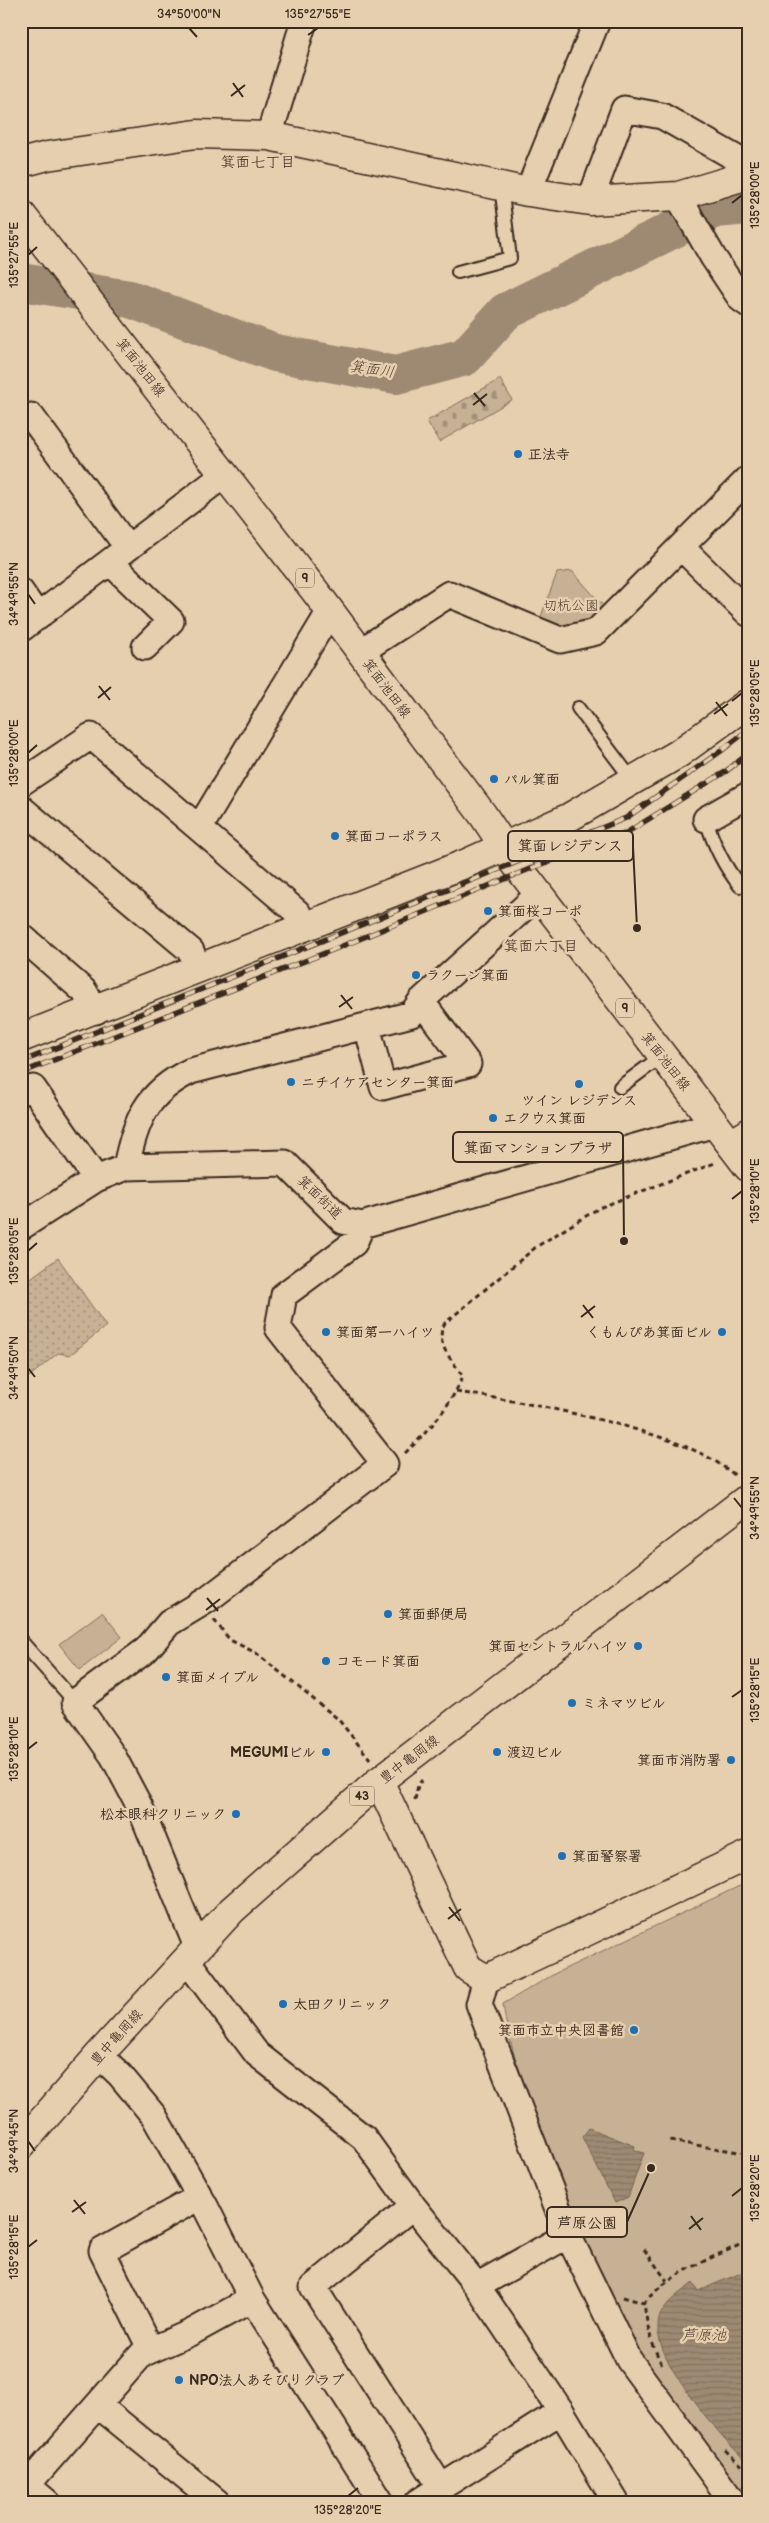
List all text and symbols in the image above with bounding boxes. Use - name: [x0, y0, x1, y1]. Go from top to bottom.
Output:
- text: 34°50'00"N: [157, 7, 221, 22]
- text: 135°27'55"E: [285, 7, 351, 22]
- district label: 箕面七丁目: [220, 153, 296, 172]
- text: 135°28'00"E: [748, 161, 763, 229]
- text: 135°27'55"E: [7, 222, 22, 288]
- street label: 箕面池田線: [112, 334, 169, 400]
- water label: 箕面川: [348, 357, 396, 382]
- place label: 正法寺: [528, 446, 570, 463]
- marker: 正法寺: [512, 448, 524, 460]
- text: 34°49'55"N: [7, 562, 22, 626]
- road number: 9: [296, 568, 314, 588]
- park label: 切杭公園: [543, 597, 599, 614]
- street label: 箕面池田線: [359, 655, 414, 721]
- text: 135°28'05"E: [748, 659, 763, 727]
- text: 135°28'00"E: [7, 719, 22, 787]
- place label: パル箕面: [504, 771, 560, 788]
- marker: パル箕面: [488, 773, 500, 785]
- place label: 箕面コーポラス: [345, 828, 442, 845]
- marker: 箕面コーポラス: [329, 830, 341, 842]
- callout: 箕面レジデンス: [508, 831, 633, 861]
- text: 箕面レジデンス: [517, 837, 623, 856]
- place label: 箕面桜コーポ: [498, 903, 582, 920]
- marker: 箕面桜コーポ: [482, 905, 494, 917]
- district label: 箕面六丁目: [503, 937, 579, 956]
- place label: ラクーン箕面: [426, 967, 509, 984]
- marker: ラクーン箕面: [410, 969, 422, 981]
- road number: 9: [616, 998, 634, 1018]
- street label: 箕面池田線: [637, 1028, 694, 1094]
- place label: ニチイケアセンター箕面: [301, 1074, 454, 1091]
- marker: ニチイケアセンター箕面: [285, 1076, 297, 1088]
- marker: ツイン レジデンス: [573, 1078, 585, 1090]
- place label: ツイン レジデンス: [521, 1092, 637, 1109]
- place label: エクウス箕面: [503, 1110, 586, 1127]
- marker: エクウス箕面: [487, 1112, 499, 1124]
- callout: 箕面マンションプラザ: [453, 1132, 623, 1162]
- text: 箕面マンションプラザ: [464, 1139, 612, 1158]
- text: 135°28'10"E: [748, 1158, 763, 1224]
- street label: 箕面街道: [294, 1172, 346, 1223]
- text: 135°28'05"E: [7, 1217, 22, 1285]
- place label: 箕面第一ハイツ: [336, 1324, 434, 1341]
- place label: くもんぴあ箕面ビル: [586, 1324, 712, 1341]
- marker: 箕面第一ハイツ: [320, 1326, 332, 1338]
- marker: くもんぴあ箕面ビル: [716, 1326, 728, 1338]
- text: 34°49'50"N: [7, 1336, 22, 1400]
- text: 34°49'55"N: [748, 1476, 763, 1540]
- place label: 箕面郵便局: [398, 1606, 468, 1623]
- marker: 箕面郵便局: [382, 1608, 394, 1620]
- place label: 箕面セントラルハイツ: [489, 1638, 628, 1655]
- marker: 箕面セントラルハイツ: [632, 1640, 644, 1652]
- place label: コモード箕面: [336, 1653, 420, 1670]
- marker: コモード箕面: [320, 1655, 332, 1667]
- text: 135°28'15"E: [748, 1657, 763, 1722]
- place label: 箕面メイプル: [176, 1669, 259, 1686]
- marker: 箕面メイプル: [160, 1671, 172, 1683]
- place label: ミネマツビル: [582, 1695, 666, 1712]
- marker: ミネマツビル: [566, 1697, 578, 1709]
- text: 135°28'10"E: [7, 1716, 22, 1782]
- street label: 豊中亀岡線: [376, 1732, 442, 1787]
- place label: MEGUMIビル: [230, 1744, 316, 1761]
- place label: 渡辺ビル: [507, 1744, 563, 1761]
- marker: MEGUMIビル: [320, 1746, 332, 1758]
- marker: 渡辺ビル: [491, 1746, 503, 1758]
- place label: 箕面市消防署: [637, 1752, 721, 1769]
- marker: 箕面市消防署: [725, 1754, 737, 1766]
- road number: 43: [350, 1786, 374, 1805]
- place label: 松本眼科クリニック: [100, 1806, 226, 1823]
- marker: 松本眼科クリニック: [230, 1808, 242, 1820]
- place label: 箕面警察署: [572, 1848, 642, 1865]
- marker: 箕面警察署: [556, 1850, 568, 1862]
- place label: 太田クリニック: [293, 1996, 391, 2013]
- marker: 太田クリニック: [277, 1998, 289, 2010]
- street label: 豊中亀岡線: [87, 2006, 146, 2069]
- place label: 箕面市立中央図書館: [498, 2022, 624, 2039]
- marker: 箕面市立中央図書館: [628, 2024, 640, 2036]
- text: 34°49'45"N: [7, 2109, 22, 2173]
- text: 135°28'20"E: [748, 2154, 763, 2222]
- callout: 芦原公園: [547, 2207, 627, 2237]
- text: 135°28'15"E: [7, 2214, 22, 2279]
- text: 芦原公園: [557, 2214, 617, 2233]
- water label: 芦原池: [681, 2326, 727, 2345]
- place label: NPO法人あそびりクラブ: [189, 2372, 345, 2389]
- marker: NPO法人あそびりクラブ: [173, 2374, 185, 2386]
- text: 135°28'20"E: [314, 2503, 382, 2518]

